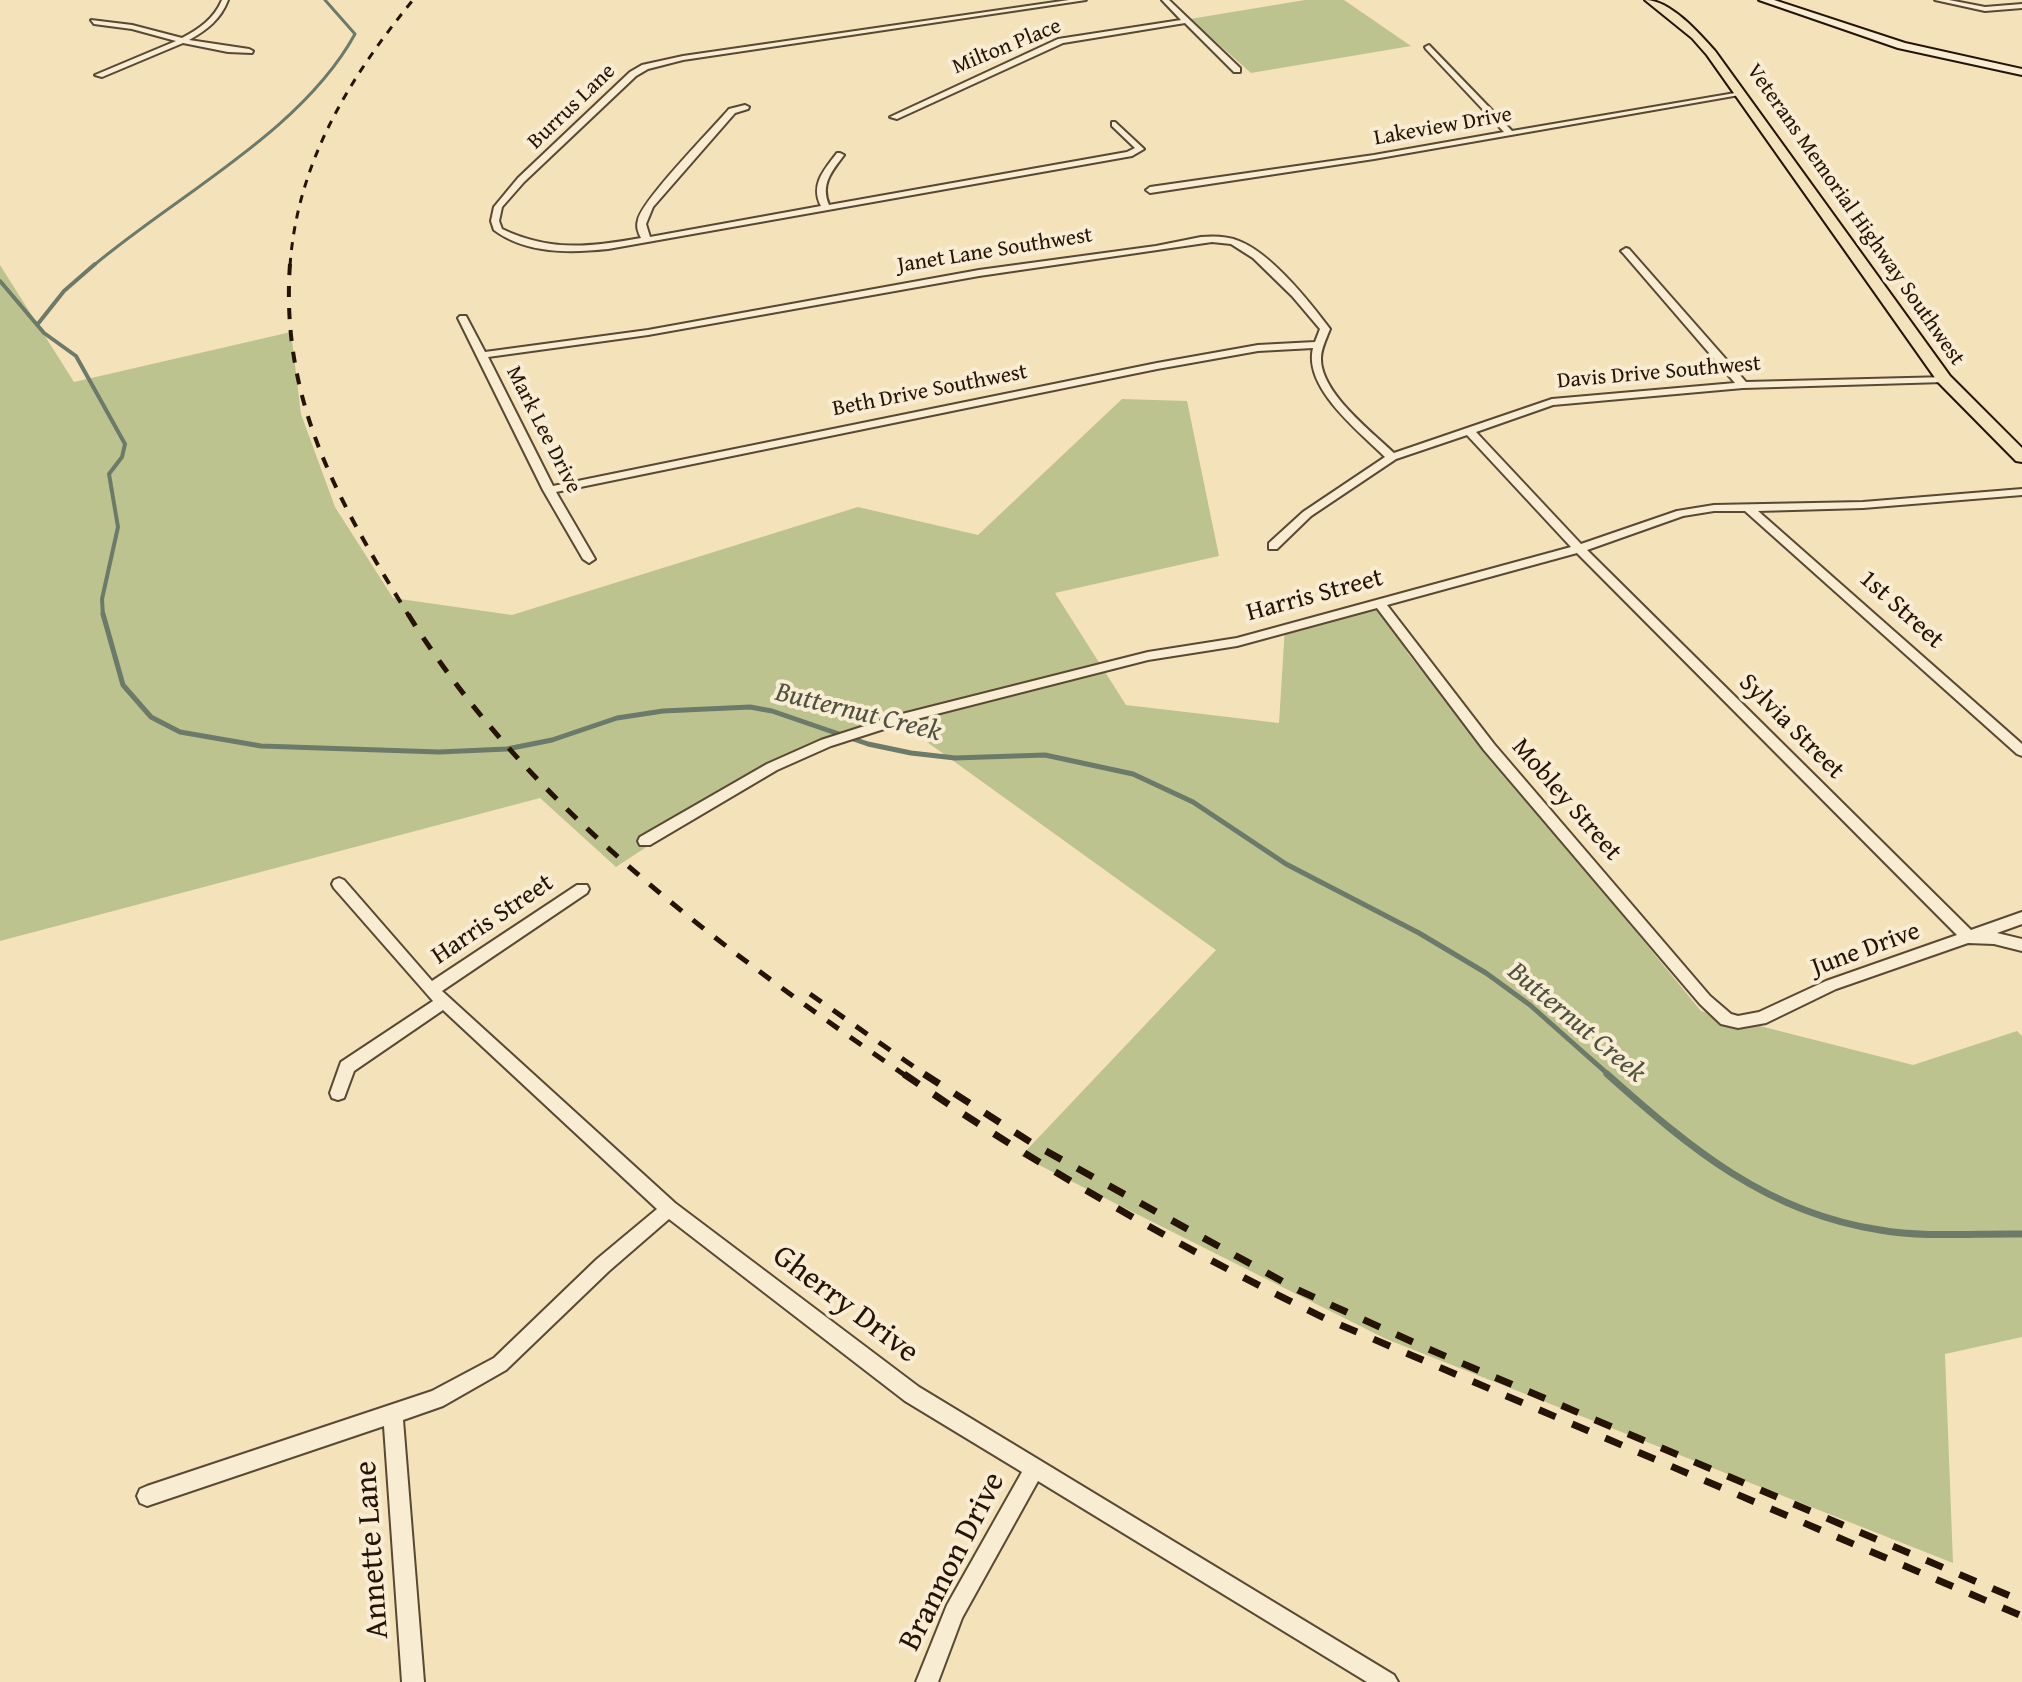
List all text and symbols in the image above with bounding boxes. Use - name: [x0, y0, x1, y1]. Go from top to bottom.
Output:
- street label: Milton Place: [949, 13, 1065, 81]
- street label: Burrus Lane: [523, 59, 621, 155]
- street label: Veterans Memorial Highway Southwest: [1740, 59, 1970, 371]
- street label: Lakeview Drive: [1372, 102, 1514, 152]
- street label: Janet Lane Southwest: [896, 223, 1094, 279]
- street label: Davis Drive Southwest: [1556, 351, 1762, 395]
- street label: Beth Drive Southwest: [830, 359, 1030, 423]
- street label: Mark Lee Drive: [500, 362, 586, 498]
- street label: Harris Street: [1243, 563, 1387, 629]
- street label: 1st Street: [1852, 564, 1950, 656]
- street label: Sylvia Street: [1732, 668, 1850, 786]
- water label: Butternut Creek: [772, 676, 944, 750]
- street label: Mobley Street: [1504, 732, 1628, 868]
- street label: Harris Street: [426, 868, 560, 972]
- street label: June Drive: [1808, 916, 1924, 984]
- water label: Butternut Creek: [1500, 956, 1652, 1090]
- street label: Gherry Drive: [764, 1238, 926, 1372]
- street label: Annette Lane: [348, 1460, 398, 1640]
- street label: Brannon Drive: [892, 1466, 1014, 1658]

